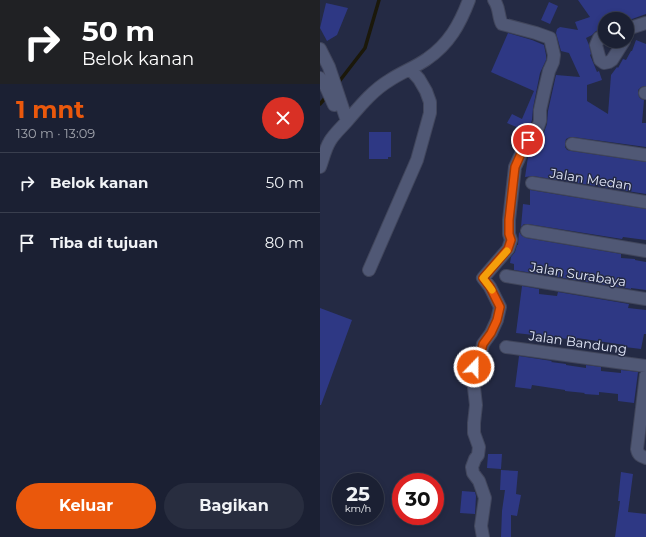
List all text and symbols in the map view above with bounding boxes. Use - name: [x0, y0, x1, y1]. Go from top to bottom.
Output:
- map controls: [598, 12, 634, 48]
- button: search: [598, 12, 634, 48]
- text: 50 m: [82, 14, 155, 48]
- icon: right: [16, 16, 68, 68]
- text: Belok kanan: [82, 48, 194, 70]
- text: 1 mnt: [16, 95, 84, 124]
- button: close: [262, 97, 304, 139]
- pin: [511, 123, 545, 157]
- text: 130 m · 13:09: [16, 125, 95, 141]
- icon: arrive: [517, 129, 539, 151]
- street label: Jalan Medan: [548, 164, 633, 193]
- icon: right: [16, 172, 38, 194]
- text: Belok kanan: [50, 173, 148, 192]
- text: 50 m: [266, 173, 304, 192]
- icon: arrive: [16, 232, 38, 254]
- text: Tiba di tujuan: [50, 233, 158, 252]
- text: 80 m: [265, 233, 304, 252]
- street label: Jalan Surabaya: [528, 258, 627, 290]
- street label: Jalan Bandung: [527, 327, 628, 357]
- position arrow: [453, 346, 495, 388]
- speed limit sign: 30: [392, 473, 444, 525]
- text: 25: [346, 482, 370, 506]
- button: Keluar: [16, 483, 156, 529]
- button: Bagikan: [164, 483, 304, 529]
- text: km/h: [345, 502, 371, 515]

